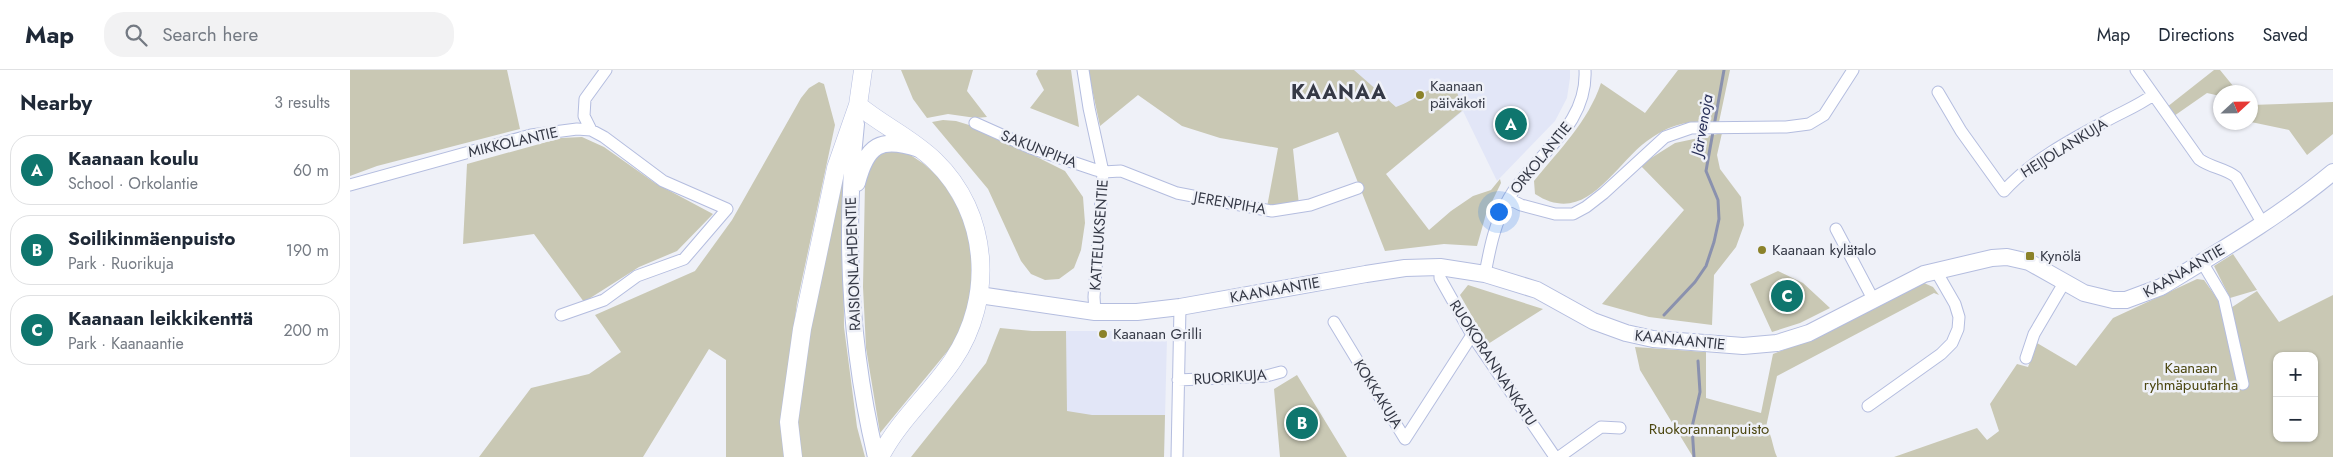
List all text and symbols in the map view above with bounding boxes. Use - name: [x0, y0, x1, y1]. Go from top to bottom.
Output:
- search box: [104, 12, 454, 57]
- text: Map: [25, 17, 74, 52]
- icon: search: [122, 21, 150, 49]
- text: Search here: [162, 21, 258, 48]
- text: Map: [2097, 22, 2130, 48]
- text: Directions: [2158, 22, 2234, 48]
- text: Saved: [2262, 22, 2308, 48]
- place label: Kaanaan päiväkoti: [1430, 75, 1486, 114]
- district label: KAANAA: [1291, 78, 1387, 107]
- north arrow: [2213, 85, 2258, 130]
- text: Nearby: [20, 88, 92, 118]
- marker: Kaanaan päiväkoti: [1414, 89, 1426, 101]
- text: 3 results: [274, 91, 330, 114]
- water label: Järvenoja: [1685, 92, 1719, 161]
- pin: A: [1495, 105, 1527, 143]
- street label: HEIJOLANKUJA: [2017, 113, 2112, 183]
- street label: ORKOLANTIE: [1506, 118, 1576, 198]
- street label: MIKKOLANTIE: [466, 121, 560, 163]
- street label: SAKUNPIHA: [998, 124, 1080, 174]
- text: Kaanaan koulu: [68, 145, 199, 172]
- text: A: [31, 159, 43, 182]
- text: 60 m: [293, 159, 329, 182]
- text: School · Orkolantie: [68, 172, 198, 195]
- street label: KATTELUKSENTIE: [1084, 179, 1114, 291]
- street label: JERENPIHA: [1190, 186, 1268, 220]
- street label: RAISIONLAHDENTIE: [840, 197, 866, 331]
- your location: [1486, 199, 1512, 225]
- text: Soilikinmäenpuisto: [68, 225, 235, 252]
- text: B: [32, 239, 42, 262]
- text: 190 m: [286, 239, 329, 262]
- place label: Kaanaan kylätalo: [1772, 239, 1876, 261]
- street label: KAANAANTIE: [2139, 239, 2229, 303]
- marker: Kaanaan kylätalo: [1756, 244, 1768, 256]
- place label: Kynölä: [2040, 245, 2081, 267]
- marker: Kynölä: [2024, 250, 2036, 262]
- text: Park · Ruorikuja: [68, 252, 174, 275]
- street label: KAANAANTIE: [1228, 271, 1322, 309]
- pin: C: [1771, 277, 1803, 315]
- street label: RUOKORANNANKATU: [1444, 296, 1542, 430]
- text: Kaanaan leikkikenttä: [68, 305, 253, 332]
- text: C: [31, 319, 43, 342]
- text: 200 m: [283, 319, 329, 342]
- place label: Kaanaan Grilli: [1113, 323, 1202, 345]
- street label: KAANAANTIE: [1634, 324, 1726, 356]
- marker: Kaanaan Grilli: [1097, 328, 1109, 340]
- text: Park · Kaanaantie: [68, 332, 184, 355]
- map controls: [2273, 352, 2318, 442]
- button: +: [2273, 352, 2318, 397]
- street label: KOKKAKUJA: [1348, 355, 1408, 433]
- park label: Kaanaan ryhmäpuutarha: [2144, 357, 2238, 396]
- street label: RUORIKUJA: [1193, 363, 1267, 391]
- button: −: [2273, 397, 2318, 442]
- pin: B: [1286, 404, 1318, 442]
- park label: Ruokorannanpuisto: [1649, 418, 1769, 440]

